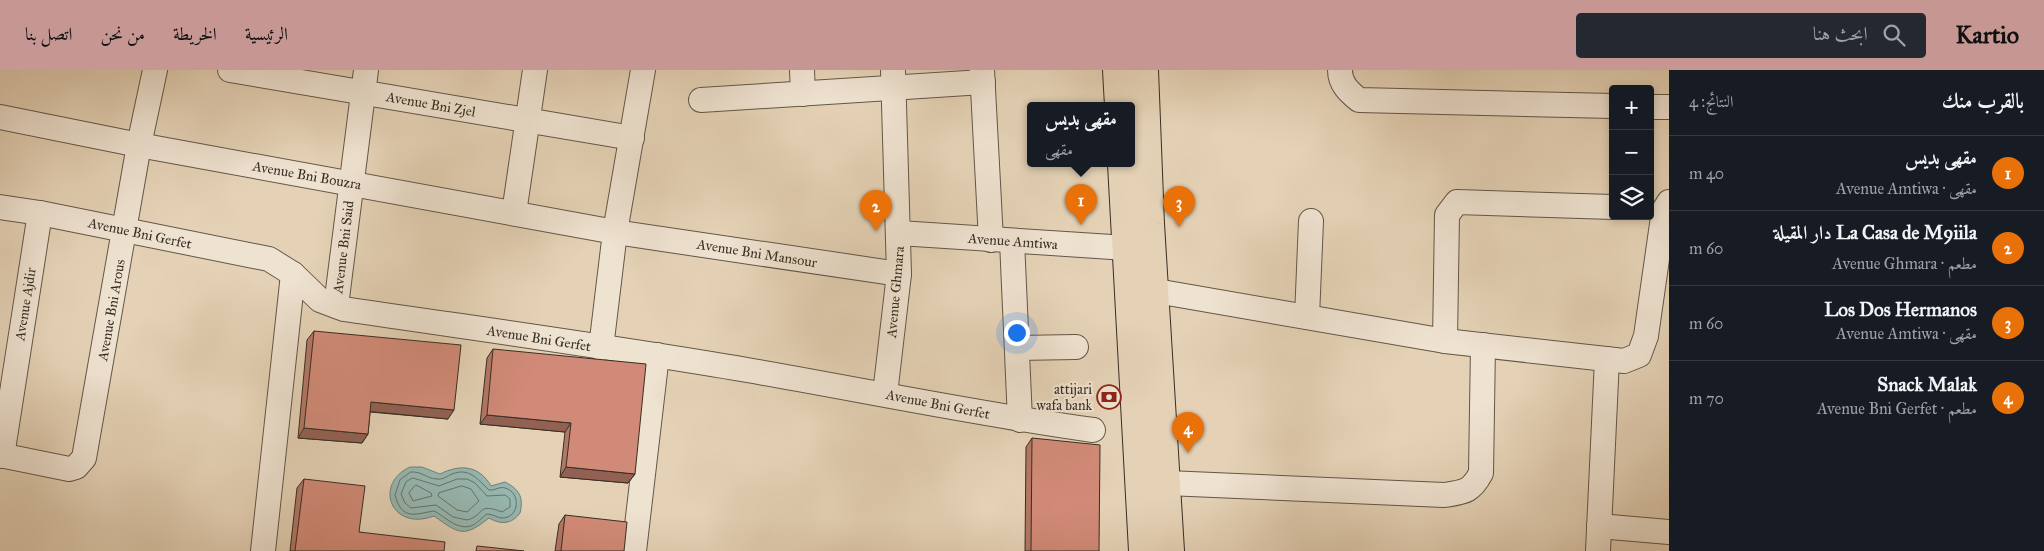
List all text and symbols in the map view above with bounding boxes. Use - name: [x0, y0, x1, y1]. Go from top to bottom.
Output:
- search box: [1576, 13, 1926, 58]
- text: Kartio: [1956, 20, 2019, 50]
- icon: search: [1880, 21, 1908, 49]
- text: ابحث هنا: [1813, 22, 1868, 45]
- text: اتصل بنا: [25, 23, 72, 45]
- text: من نحن: [100, 23, 145, 45]
- text: الخريطة: [173, 23, 217, 45]
- text: الرئيسية: [245, 23, 288, 45]
- map controls: [1609, 85, 1654, 220]
- button: +: [1609, 85, 1654, 130]
- street label: Avenue Bni Zjel: [384, 88, 477, 121]
- text: بالقرب منك: [1942, 88, 2024, 114]
- text: النتائج: 4: [1689, 92, 1734, 111]
- popup: [1027, 102, 1135, 167]
- text: مقهى بديس: [1045, 107, 1117, 130]
- button: −: [1609, 130, 1654, 175]
- text: مقهى: [1045, 140, 1073, 159]
- text: مقهى بديس: [1905, 146, 1977, 169]
- street label: Avenue Bni Bouzra: [250, 157, 363, 193]
- text: 40 m: [1689, 164, 1724, 183]
- text: 1: [2005, 164, 2011, 183]
- button: layers: [1609, 175, 1654, 220]
- text: مقهى · Avenue Amtiwa: [1836, 179, 1977, 198]
- pin: 1: [1065, 184, 1097, 225]
- pin: 3: [1163, 186, 1195, 227]
- pin: 2: [860, 190, 892, 231]
- street label: Avenue Bni Said: [329, 200, 358, 295]
- street label: Avenue Bni Gerfet: [86, 214, 193, 253]
- text: La Casa de M9iila دار المقيلة: [1774, 221, 1977, 244]
- street label: Avenue Amtiwa: [967, 230, 1058, 253]
- street label: Avenue Bni Mansour: [695, 235, 819, 272]
- text: 60 m: [1689, 239, 1723, 258]
- text: 2: [2004, 239, 2012, 258]
- street label: Avenue Ghmara: [883, 245, 908, 340]
- text: مطعم · Avenue Ghmara: [1832, 254, 1977, 273]
- street label: Avenue Bni Arous: [94, 258, 129, 363]
- street label: Avenue Ajdir: [11, 265, 40, 343]
- text: Los Dos Hermanos: [1824, 298, 1977, 321]
- text: 60 m: [1689, 314, 1723, 333]
- text: 3: [2005, 314, 2011, 333]
- your location: [1004, 320, 1030, 346]
- street label: Avenue Bni Gerfet: [485, 322, 592, 355]
- text: مقهى · Avenue Amtiwa: [1836, 324, 1977, 343]
- text: Snack Malak: [1877, 373, 1977, 396]
- place label: attijari wafa bank: [1037, 381, 1092, 414]
- bank icon: attijari wafa bank: [1096, 384, 1122, 410]
- street label: Avenue Bni Gerfet: [884, 386, 991, 423]
- text: 70 m: [1689, 389, 1724, 408]
- text: 4: [2004, 389, 2012, 408]
- text: مطعم · Avenue Bni Gerfet: [1817, 399, 1977, 418]
- pin: 4: [1172, 412, 1204, 453]

